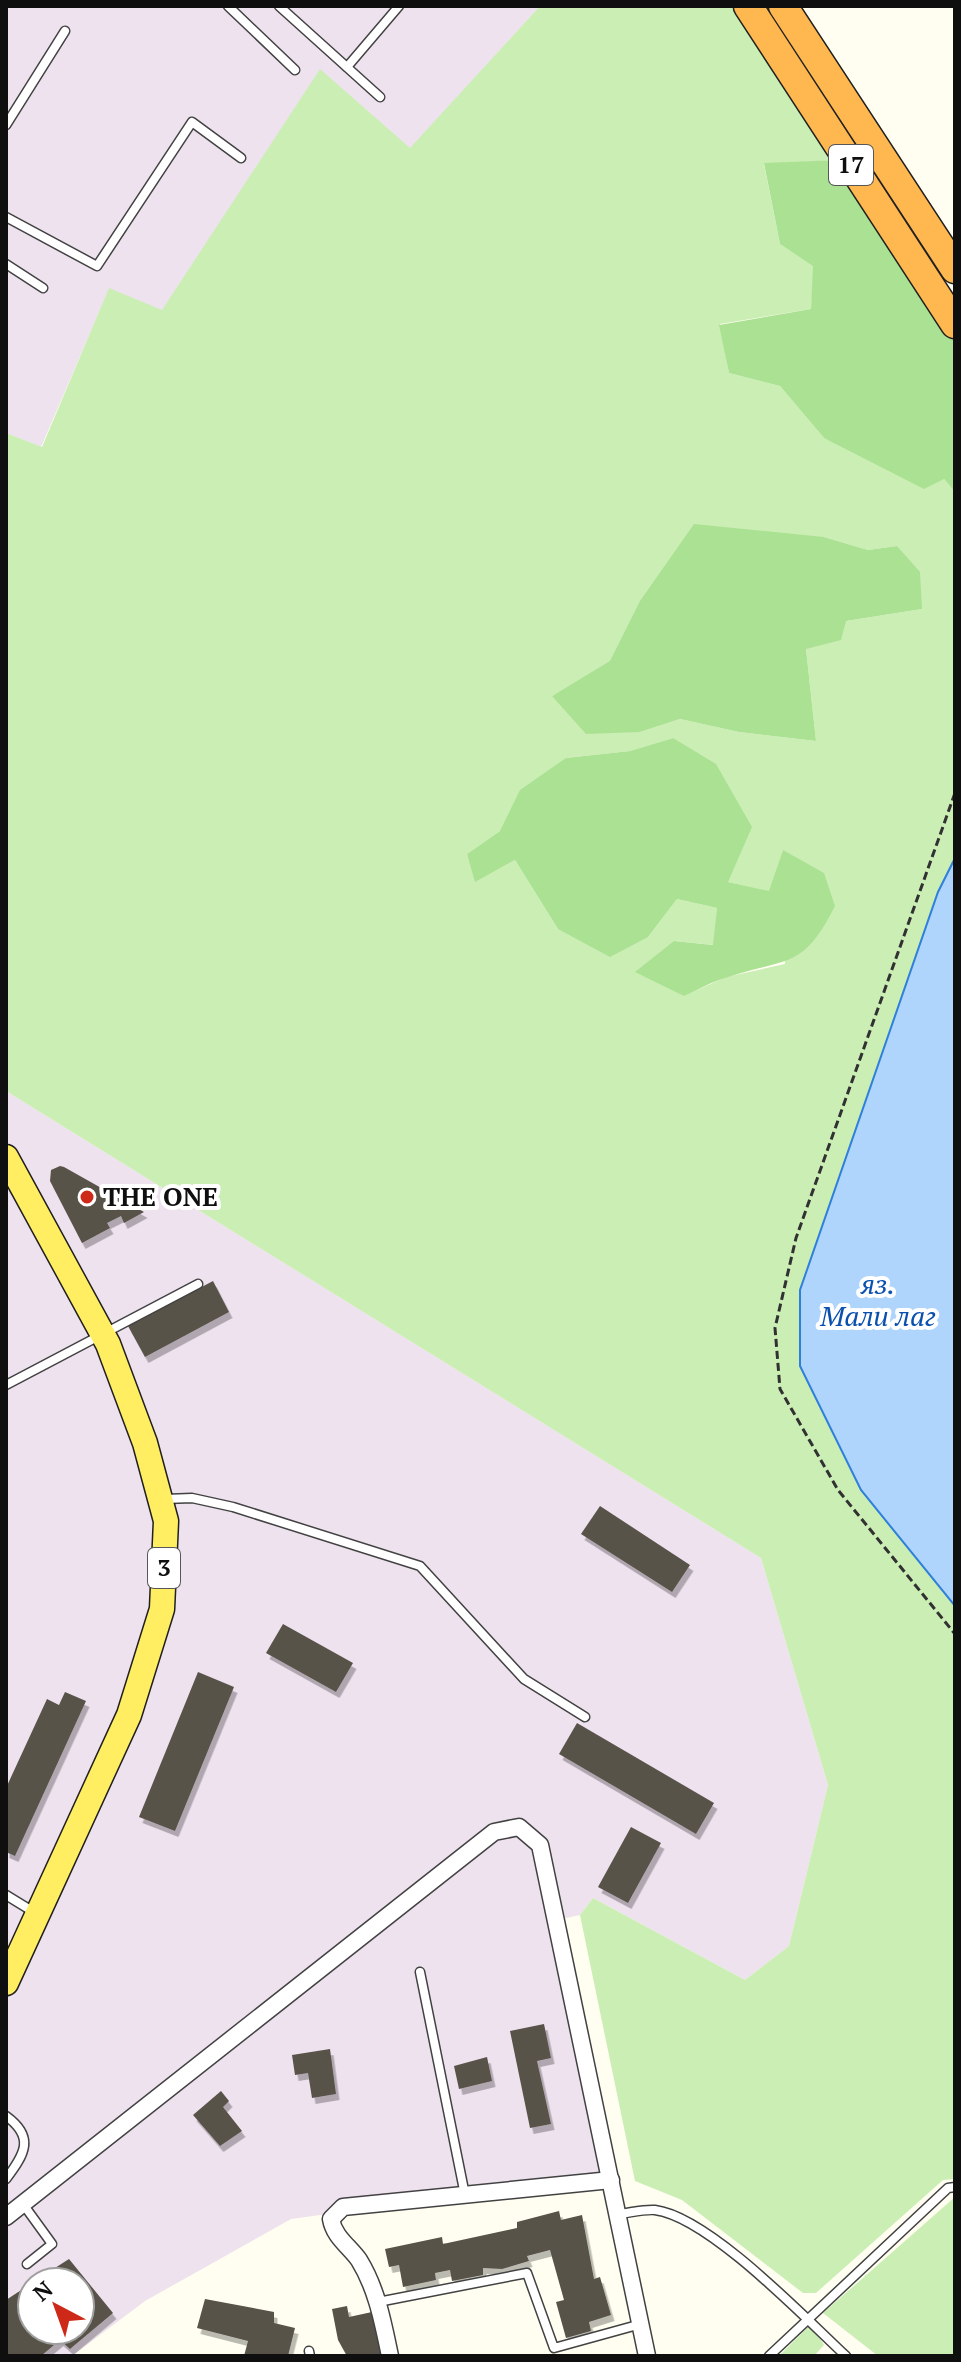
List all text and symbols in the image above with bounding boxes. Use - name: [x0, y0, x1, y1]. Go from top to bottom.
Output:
- road number: 17: [829, 145, 873, 185]
- place label: THE ONE: [103, 1179, 218, 1213]
- marker: THE ONE: [78, 1188, 96, 1206]
- water label: яз. Мали лаг: [819, 1265, 936, 1334]
- road number: 3: [148, 1548, 180, 1588]
- north arrow: [16, 2266, 96, 2346]
- text: N: [27, 2274, 59, 2307]

